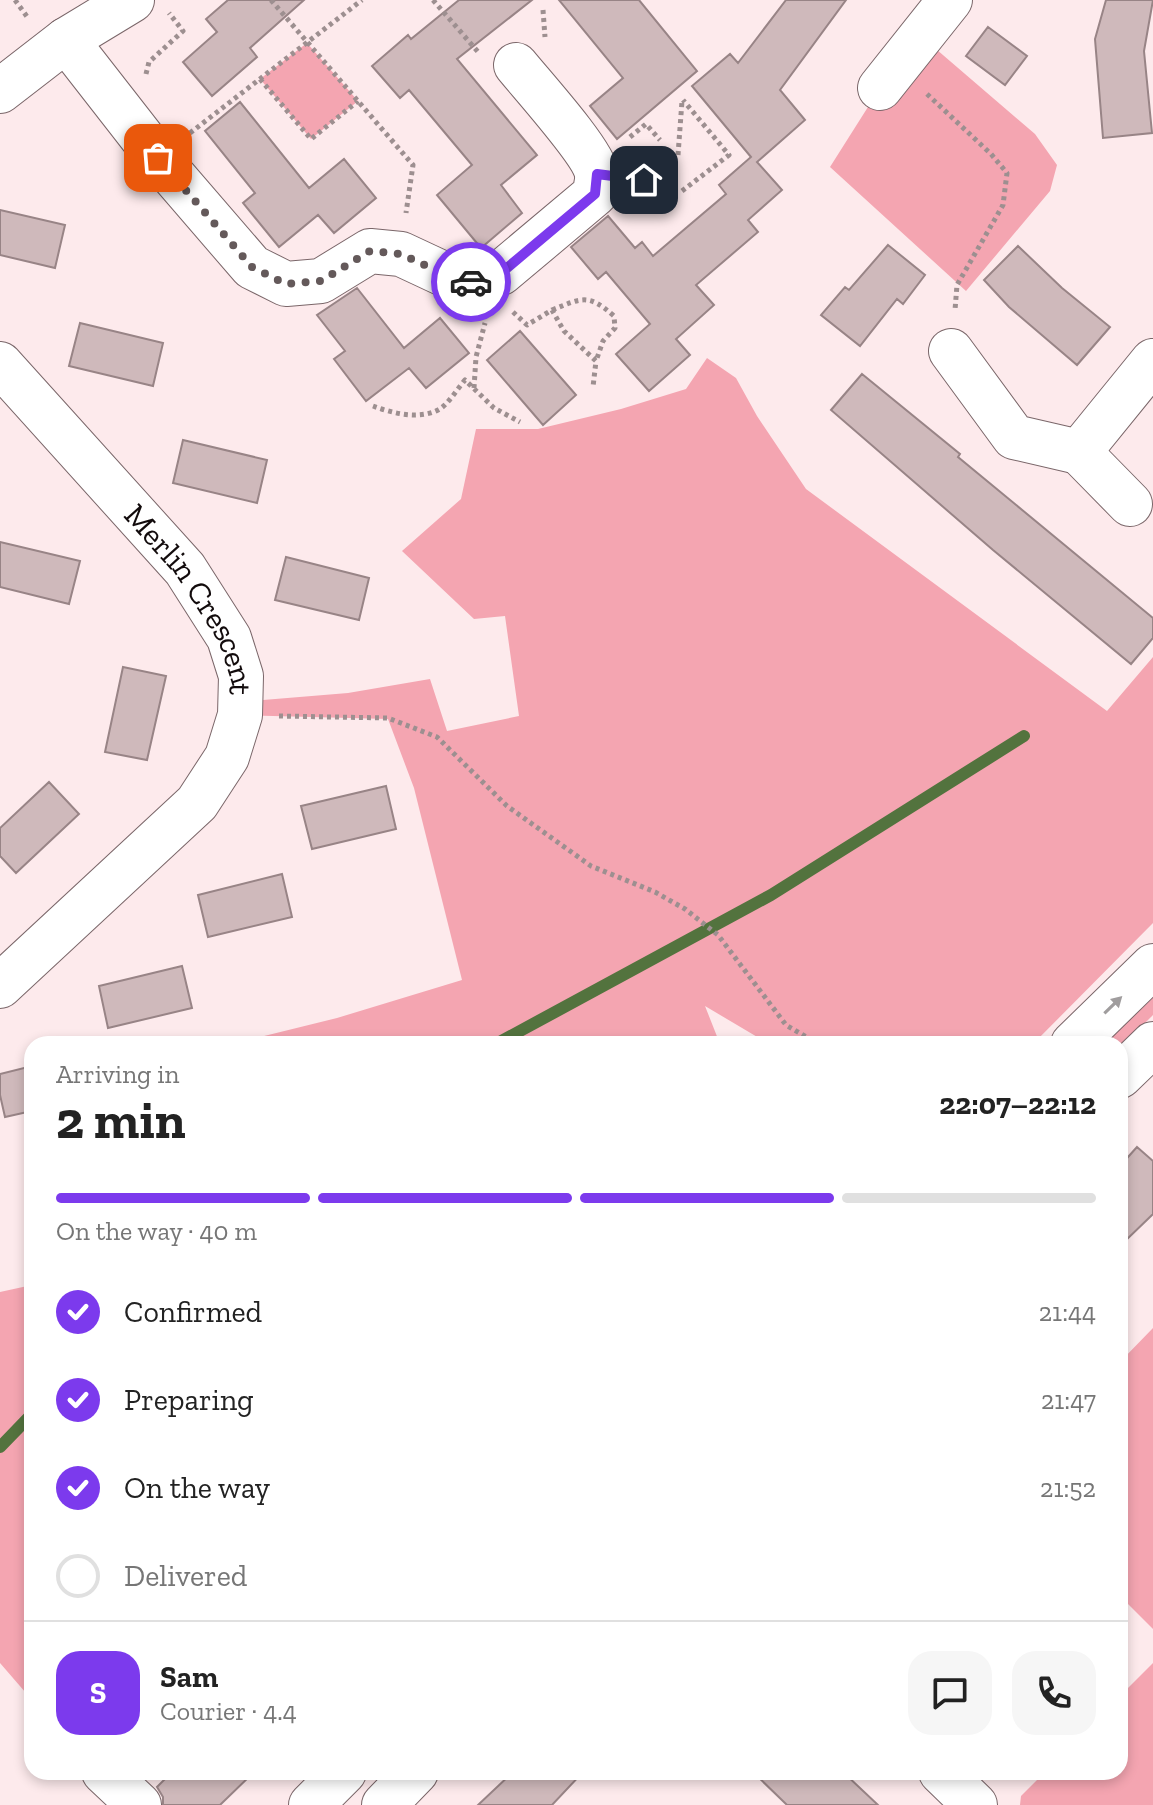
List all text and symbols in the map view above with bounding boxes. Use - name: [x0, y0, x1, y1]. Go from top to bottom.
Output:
- pin: [124, 124, 192, 192]
- icon: bag: [136, 136, 180, 180]
- pin: [610, 146, 678, 214]
- icon: home: [622, 158, 666, 202]
- courier: [431, 242, 511, 322]
- icon: car: [449, 260, 493, 304]
- street label: Merlin Crescent: [116, 496, 262, 696]
- one-way arrow: [1103, 996, 1122, 1015]
- text: Arriving in: [56, 1058, 179, 1090]
- text: 22:07–22:12: [939, 1086, 1096, 1122]
- text: 2 min: [56, 1089, 186, 1151]
- text: On the way · 40 m: [56, 1215, 257, 1247]
- icon: check: [56, 1290, 100, 1334]
- text: Confirmed: [124, 1294, 262, 1330]
- text: 21:44: [1039, 1296, 1096, 1328]
- icon: check: [56, 1378, 100, 1422]
- text: Preparing: [124, 1382, 254, 1418]
- text: 21:47: [1041, 1384, 1096, 1416]
- icon: check: [56, 1466, 100, 1510]
- text: On the way: [124, 1470, 270, 1506]
- text: 21:52: [1040, 1472, 1096, 1504]
- text: Delivered: [124, 1558, 247, 1594]
- button: chat: [908, 1651, 992, 1735]
- button: phone: [1012, 1651, 1096, 1735]
- text: Sam: [160, 1659, 218, 1695]
- text: S: [90, 1675, 106, 1711]
- text: Courier · 4.4: [160, 1695, 297, 1727]

